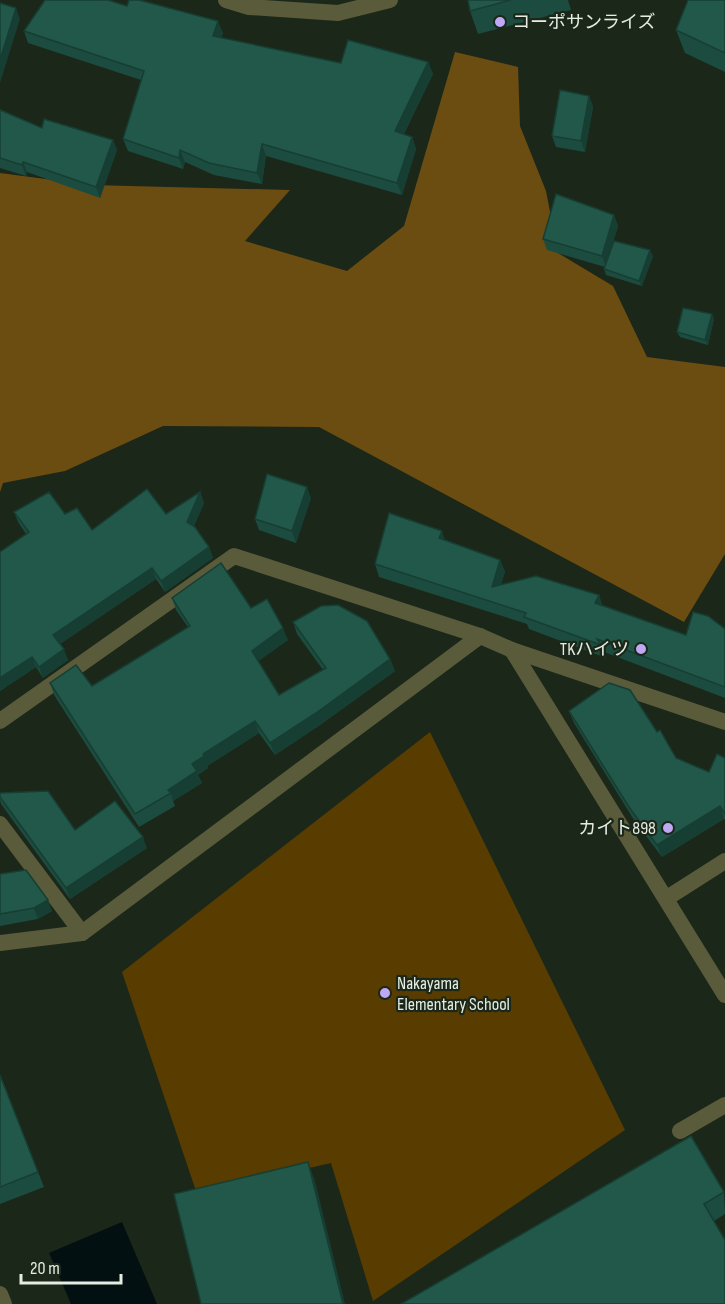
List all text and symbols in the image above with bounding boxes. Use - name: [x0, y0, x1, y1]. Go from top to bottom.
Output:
- place label: コーポサンライズ: [512, 12, 655, 33]
- marker: コーポサンライズ: [493, 15, 507, 29]
- place label: TKハイツ: [560, 639, 629, 660]
- marker: TKハイツ: [634, 642, 648, 656]
- place label: カイト898: [578, 818, 656, 839]
- marker: カイト898: [661, 821, 675, 835]
- place label: Nakayama Elementary School: [397, 973, 510, 1015]
- marker: Nakayama Elementary School: [378, 986, 392, 1000]
- scale bar: [21, 1247, 122, 1285]
- text: 20 m: [30, 1258, 60, 1279]

